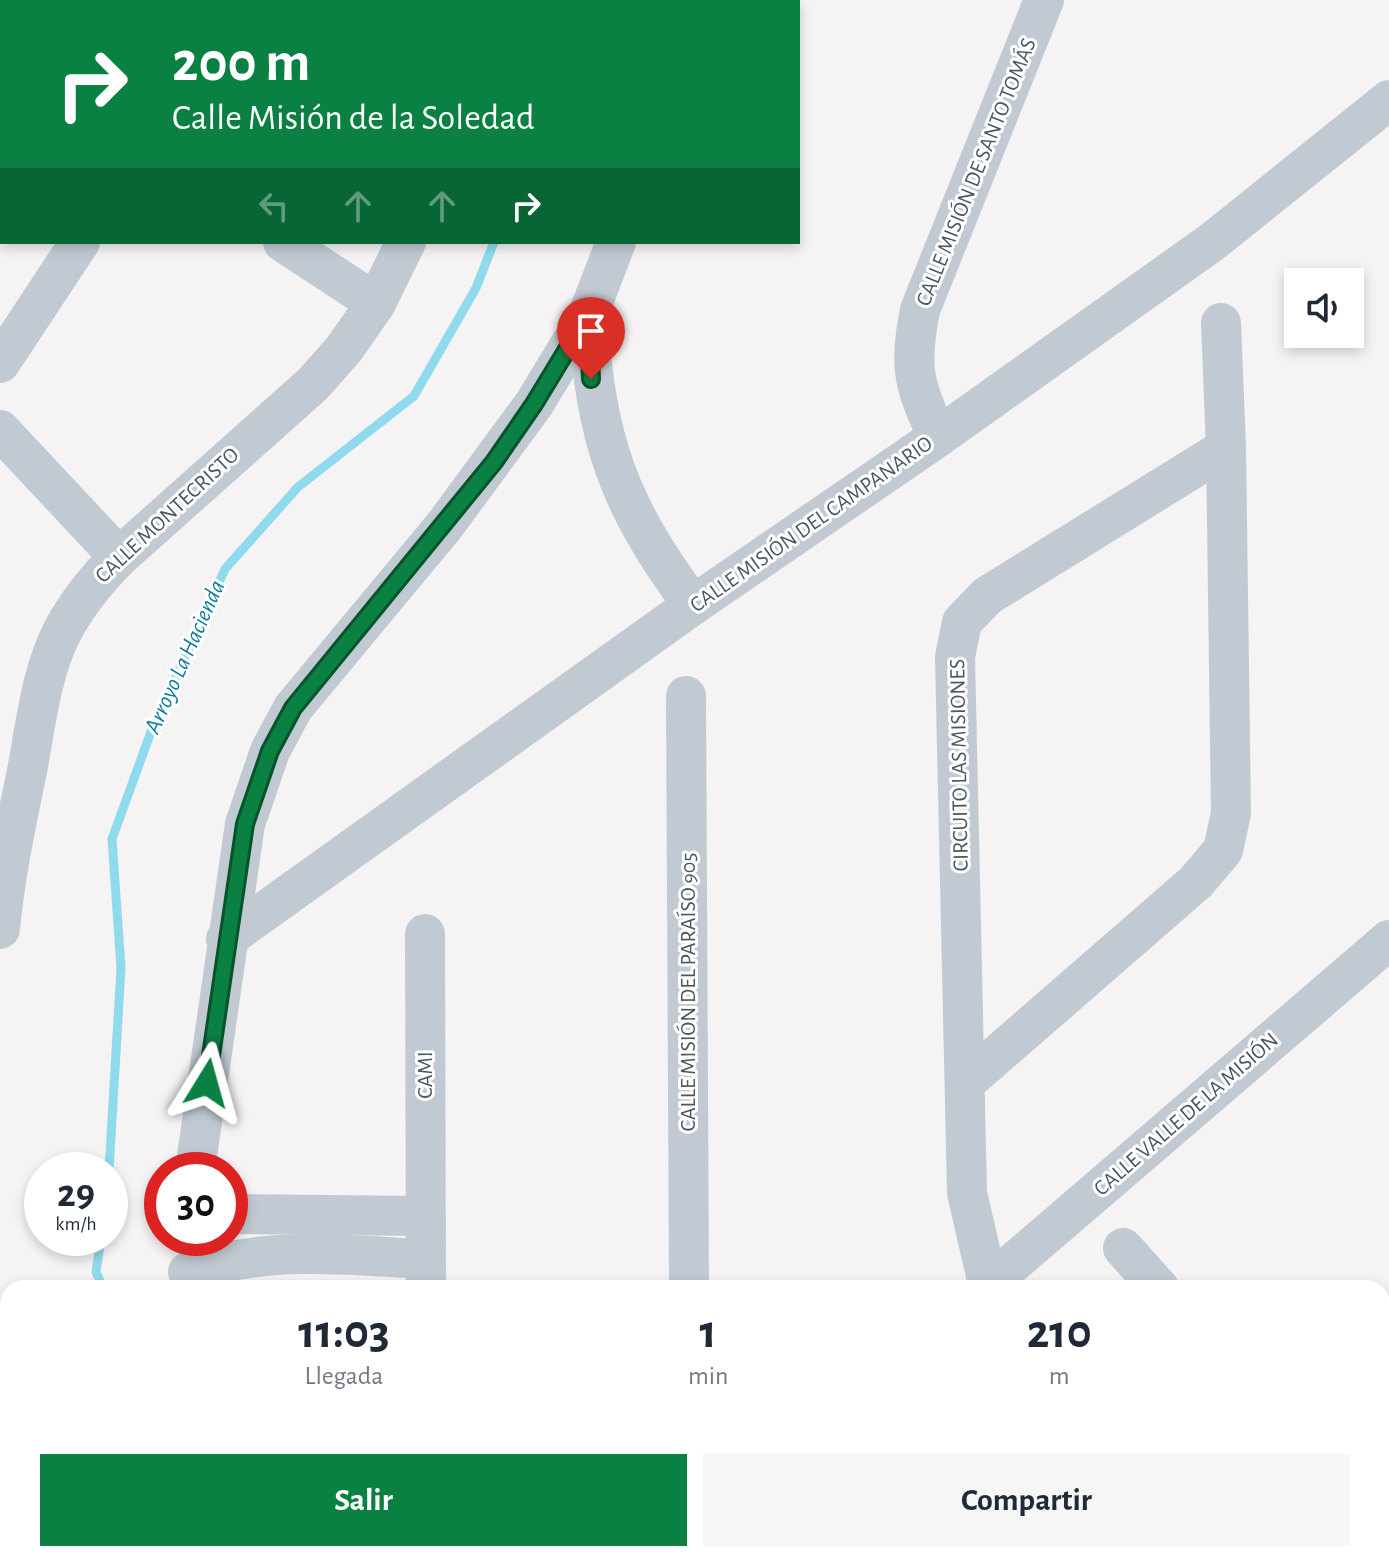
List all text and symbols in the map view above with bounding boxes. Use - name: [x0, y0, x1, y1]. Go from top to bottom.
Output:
- icon: right: [40, 32, 144, 136]
- text: 200 m: [172, 35, 310, 91]
- street label: CALLE MISIÓN DE SANTO TOMÁS: [911, 35, 1040, 309]
- text: Calle Misión de la Soledad: [172, 100, 535, 136]
- icon: left: [252, 184, 296, 228]
- icon: ahead: [336, 184, 380, 228]
- icon: ahead: [420, 184, 464, 228]
- icon: right: [504, 184, 548, 228]
- map controls: [1284, 268, 1364, 348]
- button: sound: [1284, 268, 1364, 348]
- pin: [557, 297, 625, 379]
- icon: arrive: [569, 309, 613, 353]
- street label: CALLE MISIÓN DEL CAMPANARIO: [685, 431, 936, 616]
- street label: CALLE MONTECRISTO: [91, 443, 243, 587]
- water label: Arroyo La Hacienda: [140, 577, 230, 738]
- street label: CIRCUITO LAS MISIONES: [946, 658, 972, 872]
- street label: CALLE MISIÓN DEL PARAÍSO 905: [676, 852, 699, 1132]
- street label: CALLE VALLE DE LA MISIÓN: [1089, 1028, 1282, 1200]
- position arrow: [165, 1041, 249, 1125]
- street label: CAMI: [414, 1051, 436, 1099]
- speed limit sign: 30: [144, 1152, 248, 1256]
- text: 29: [57, 1174, 95, 1214]
- text: km/h: [55, 1214, 97, 1234]
- text: 11:03: [298, 1309, 390, 1357]
- text: 1: [700, 1309, 717, 1357]
- text: 210: [1027, 1309, 1092, 1357]
- text: Llegada: [305, 1363, 383, 1389]
- text: min: [688, 1363, 728, 1389]
- text: m: [1049, 1363, 1070, 1389]
- button: Salir: [40, 1454, 687, 1546]
- button: Compartir: [703, 1454, 1350, 1546]

